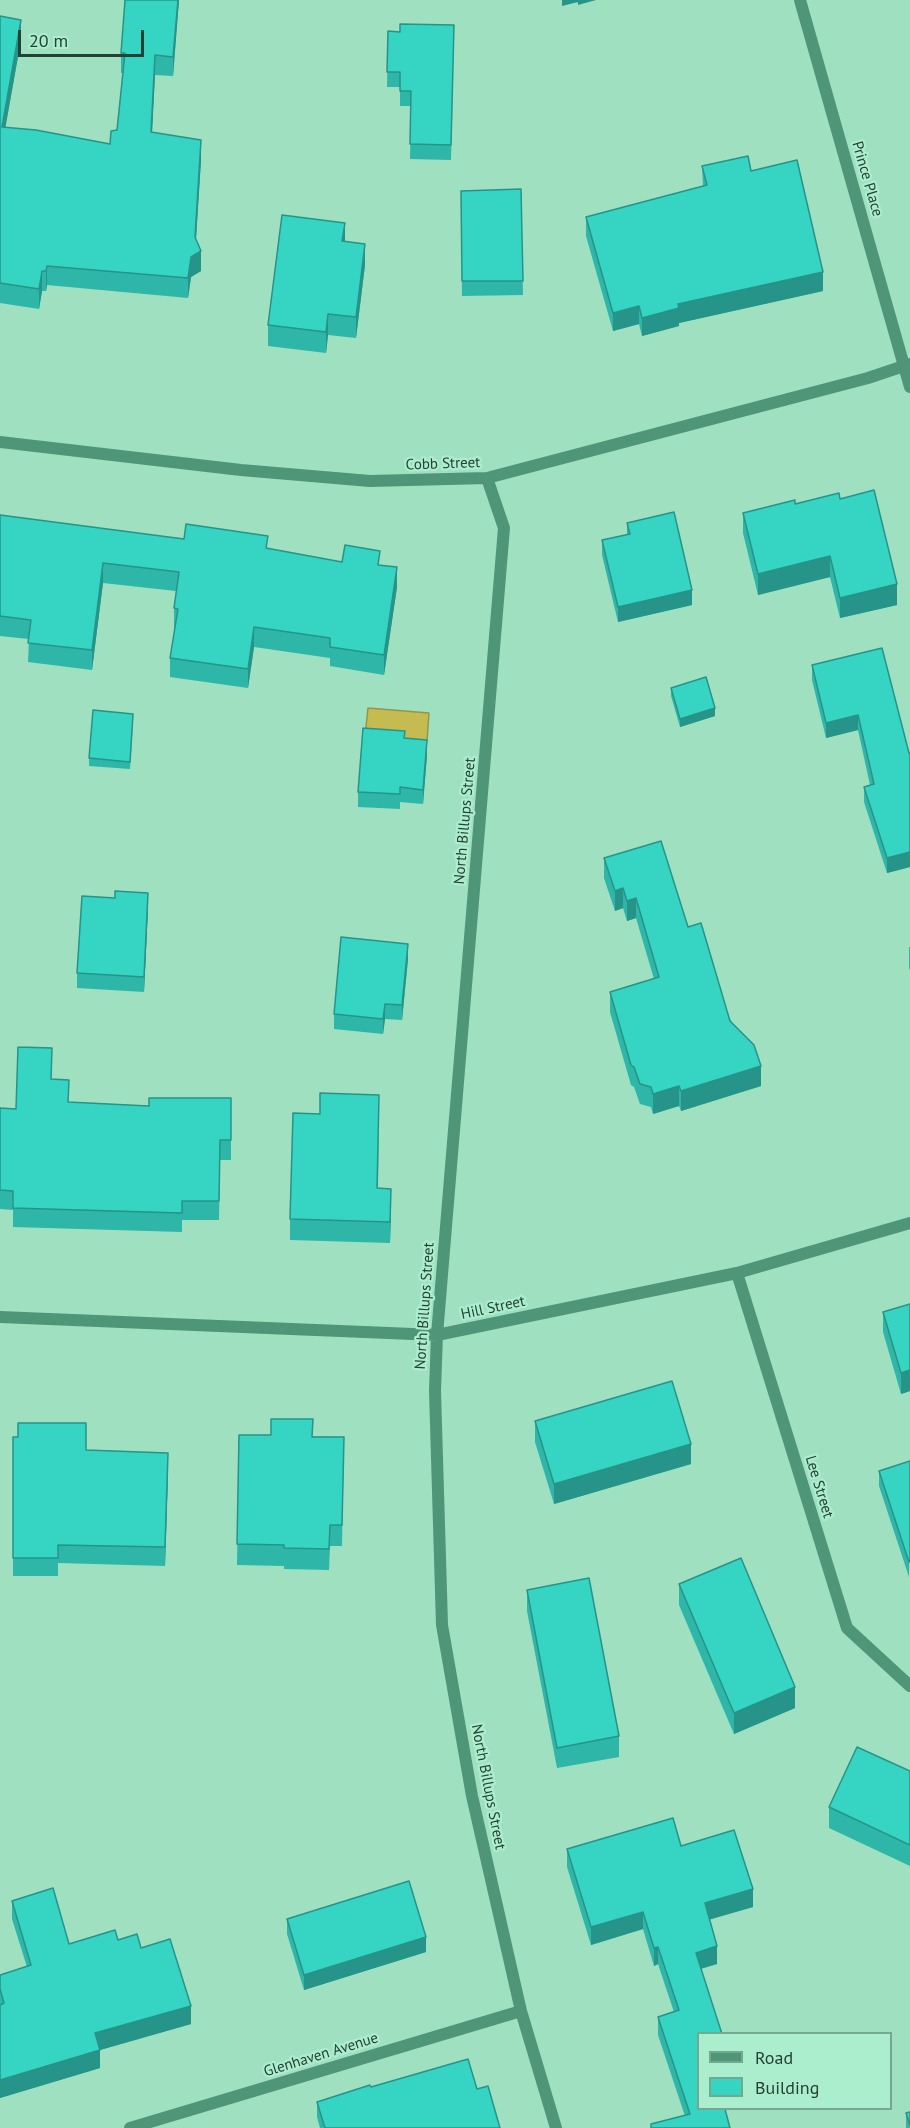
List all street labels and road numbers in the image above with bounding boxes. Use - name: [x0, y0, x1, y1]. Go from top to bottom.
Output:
- street label: Prince Place: [848, 139, 886, 219]
- street label: Cobb Street: [405, 454, 481, 474]
- street label: North Billups Street: [450, 757, 480, 885]
- street label: North Billups Street: [412, 1242, 438, 1370]
- street label: Hill Street: [459, 1292, 527, 1324]
- street label: Lee Street: [801, 1454, 837, 1520]
- street label: North Billups Street: [467, 1723, 509, 1851]
- street label: Glenhaven Avenue: [262, 2029, 380, 2081]

